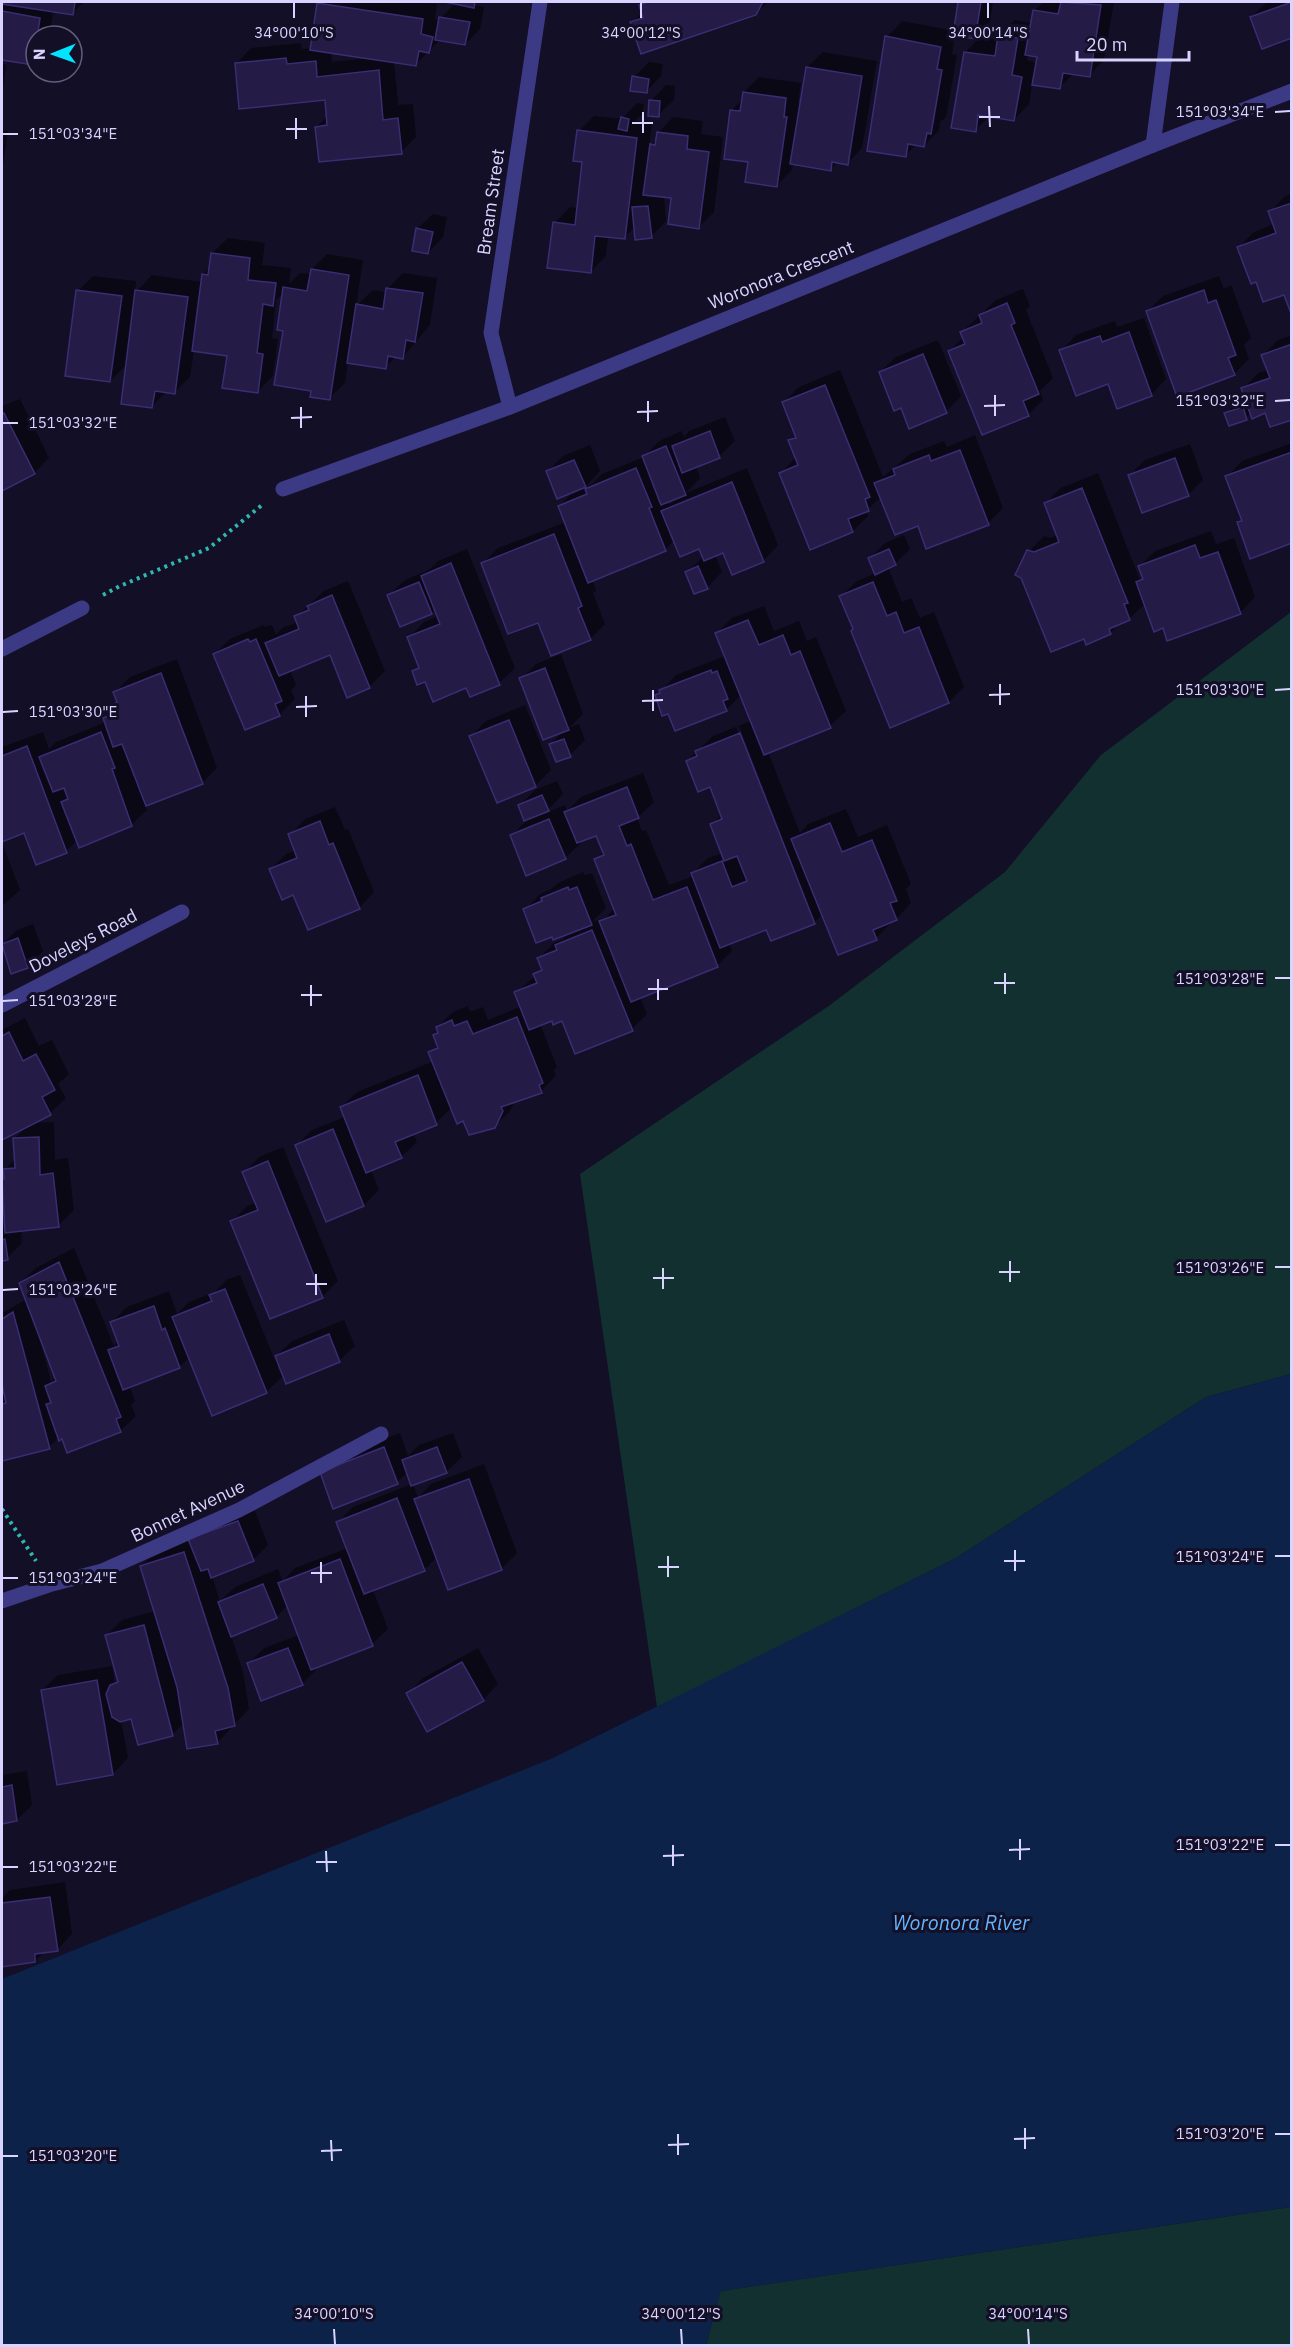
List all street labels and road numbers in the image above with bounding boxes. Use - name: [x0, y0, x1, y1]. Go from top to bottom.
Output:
- street label: Bream Street: [472, 147, 509, 257]
- street label: Woronora Crescent: [705, 235, 857, 314]
- street label: Doveleys Road: [25, 903, 141, 978]
- street label: Bonnet Avenue: [127, 1474, 248, 1547]

